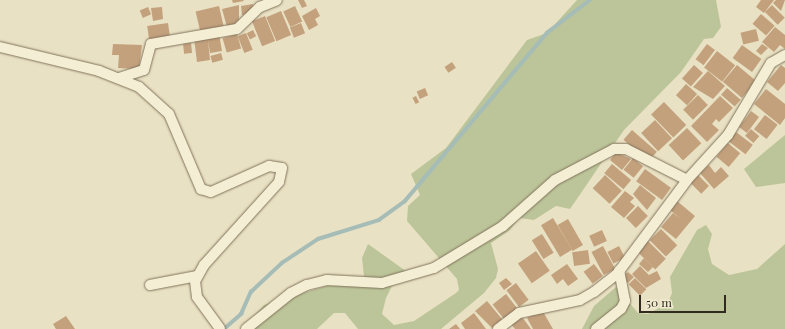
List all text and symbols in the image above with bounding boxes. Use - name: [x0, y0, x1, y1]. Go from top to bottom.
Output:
- scale bar: [641, 287, 728, 313]
- text: 50 m: [646, 294, 672, 310]

